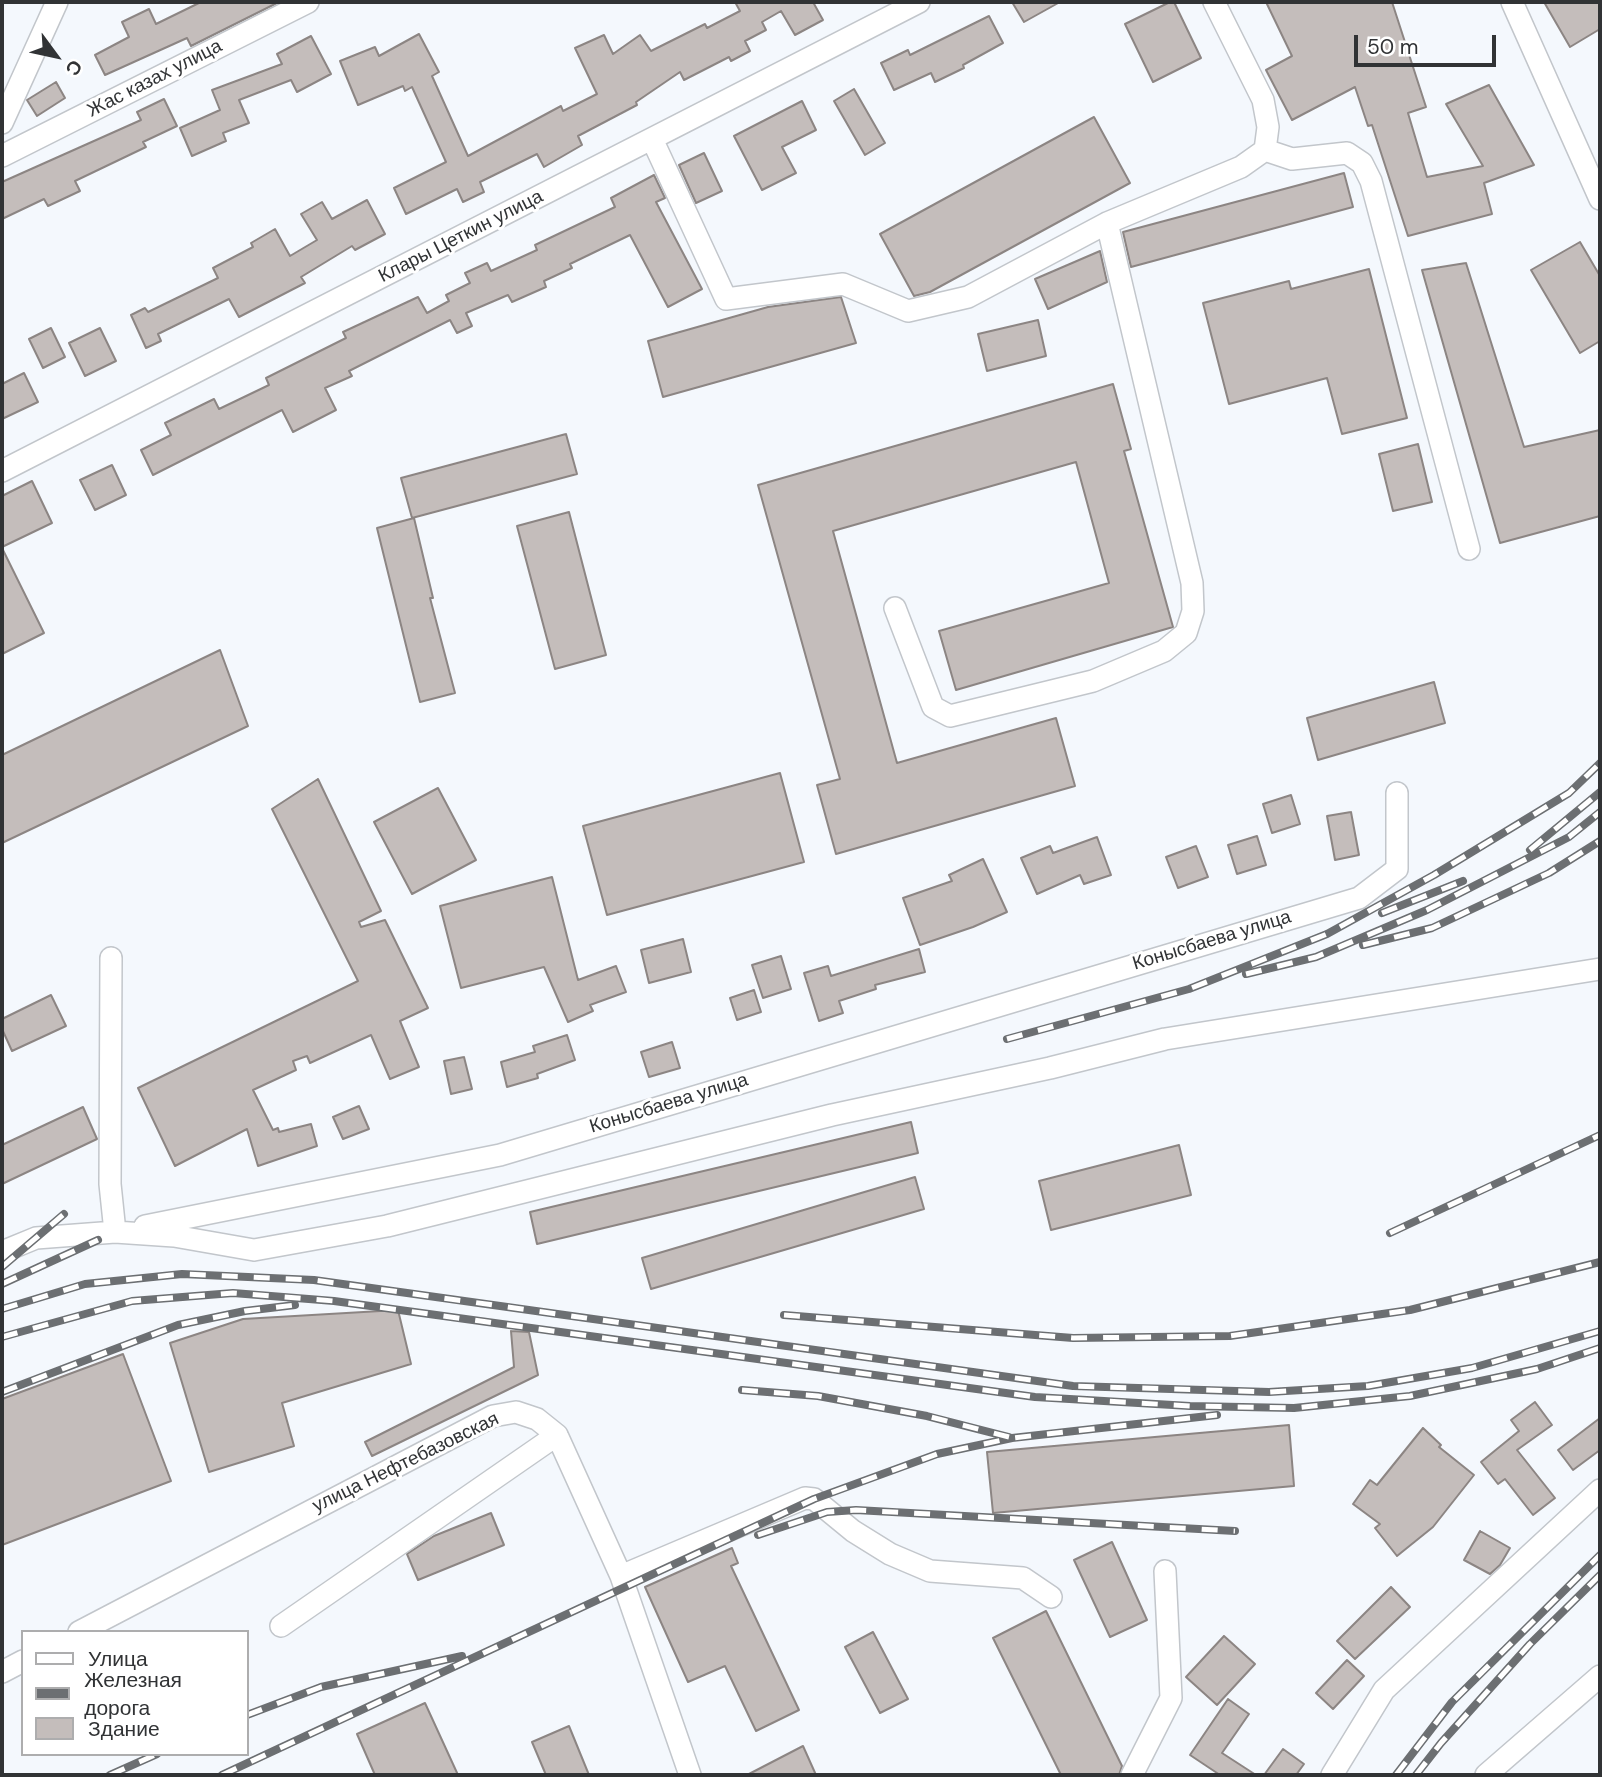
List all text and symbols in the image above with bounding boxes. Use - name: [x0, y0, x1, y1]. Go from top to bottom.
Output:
- north arrow: [21, 21, 91, 91]
- scale bar: [1357, 21, 1499, 65]
- text: 50 m: [1367, 33, 1418, 61]
- street label: Жас казах улица: [84, 35, 226, 123]
- text: С: [60, 55, 88, 80]
- street label: Клары Цеткин улица: [375, 186, 547, 288]
- street label: Конысбаева улица: [1130, 906, 1294, 976]
- street label: Конысбаева улица: [587, 1069, 751, 1139]
- street label: улица Нефтебазовская: [309, 1408, 503, 1518]
- legend: [21, 1630, 248, 1756]
- text: Улица: [88, 1645, 148, 1673]
- text: Железная дорога: [84, 1666, 182, 1722]
- text: Здание: [88, 1715, 160, 1743]

